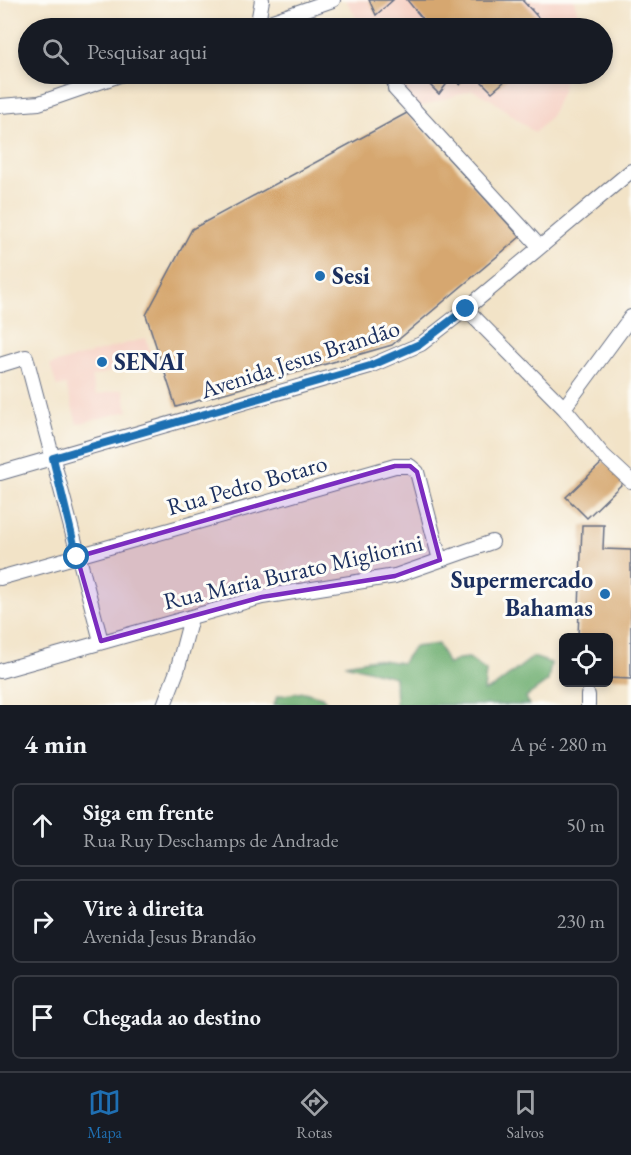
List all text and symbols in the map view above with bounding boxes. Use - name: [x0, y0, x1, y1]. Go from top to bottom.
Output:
- search box: [18, 18, 613, 84]
- icon: search: [39, 35, 72, 68]
- text: Pesquisar aqui: [87, 37, 207, 66]
- place label: Sesi: [332, 260, 370, 291]
- marker: Sesi: [313, 269, 327, 283]
- route end: [452, 295, 478, 321]
- street label: Avenida Jesus Brandão: [195, 312, 404, 406]
- place label: SENAI: [114, 346, 185, 377]
- marker: SENAI: [95, 355, 109, 369]
- street label: Rua Pedro Botaro: [163, 447, 331, 522]
- street label: Rua Maria Burato Migliorini: [160, 527, 426, 616]
- route start: [63, 543, 89, 569]
- place label: Supermercado Bahamas: [451, 564, 593, 623]
- marker: Supermercado Bahamas: [598, 587, 612, 601]
- map controls: [559, 633, 613, 687]
- button: locate: [559, 633, 613, 687]
- text: 4 min: [24, 727, 87, 761]
- text: A pé · 280 m: [511, 731, 607, 757]
- text: Siga em frente: [83, 798, 214, 827]
- icon: ahead: [26, 809, 59, 842]
- text: 50 m: [566, 812, 605, 838]
- text: Rua Ruy Deschamps de Andrade: [83, 827, 339, 853]
- text: Vire à direita: [83, 894, 204, 923]
- icon: right: [26, 905, 59, 938]
- text: 230 m: [557, 908, 605, 934]
- text: Avenida Jesus Brandão: [83, 923, 256, 949]
- icon: arrive: [26, 1001, 59, 1034]
- text: Chegada ao destino: [83, 1003, 261, 1032]
- tab: Mapa: [87, 1086, 122, 1143]
- tab: Rotas: [296, 1086, 332, 1143]
- tab: Salvos: [506, 1086, 544, 1143]

